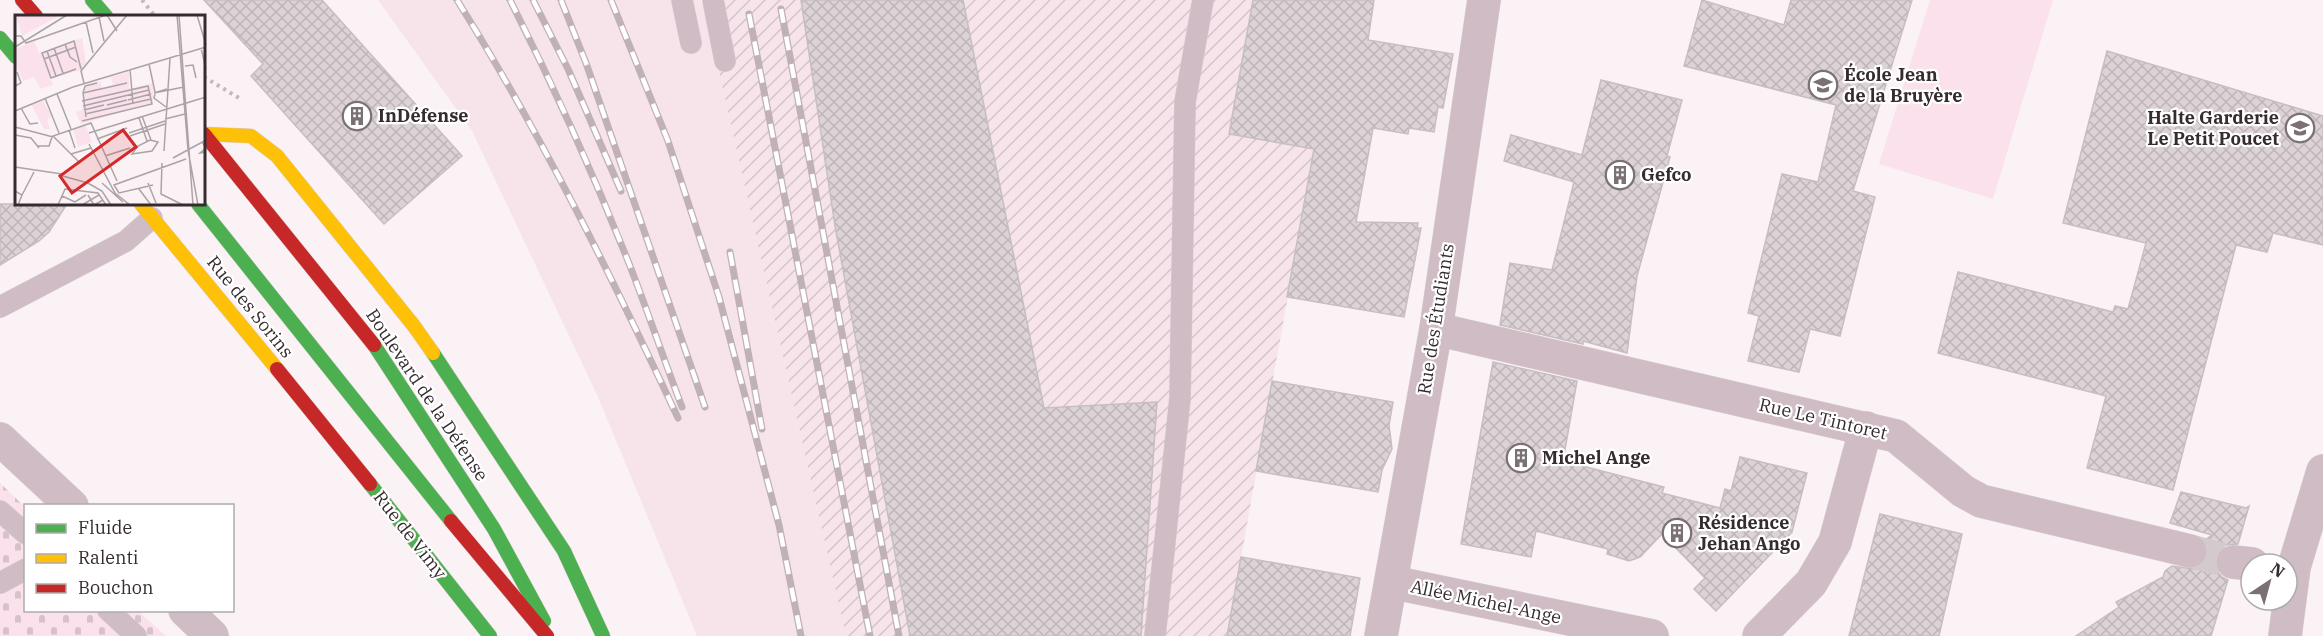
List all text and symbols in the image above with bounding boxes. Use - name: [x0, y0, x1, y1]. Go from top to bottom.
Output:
- inset map: [15, 15, 206, 206]
- place label: École Jean de la Bruyère: [1844, 62, 1963, 107]
- school or university icon: École Jean de la Bruyère: [1807, 69, 1839, 101]
- building icon: InDéfense: [341, 100, 373, 132]
- place label: InDéfense: [378, 104, 469, 127]
- place label: Halte Garderie Le Petit Poucet: [2147, 106, 2279, 150]
- school or university icon: Halte Garderie Le Petit Poucet: [2284, 112, 2316, 144]
- building icon: Gefco: [1604, 159, 1636, 191]
- place label: Gefco: [1641, 163, 1692, 186]
- street label: Rue des Étudiants: [1412, 242, 1459, 396]
- street label: Rue des Sorins: [202, 251, 299, 363]
- street label: Boulevard de la Défense: [361, 304, 494, 485]
- street label: Rue Le Tintoret: [1757, 393, 1889, 444]
- building icon: Michel Ange: [1505, 442, 1537, 474]
- place label: Michel Ange: [1542, 446, 1651, 469]
- street label: Rue de Vimy: [369, 486, 452, 584]
- legend: [24, 504, 234, 612]
- place label: Résidence Jehan Ango: [1698, 511, 1800, 555]
- text: Fluide: [78, 516, 132, 539]
- building icon: Résidence Jehan Ango: [1661, 517, 1693, 549]
- text: Ralenti: [78, 546, 139, 569]
- north arrow: [2239, 552, 2299, 612]
- text: N: [2267, 558, 2289, 582]
- street label: Allée Michel-Ange: [1409, 574, 1563, 629]
- text: Bouchon: [78, 576, 154, 599]

